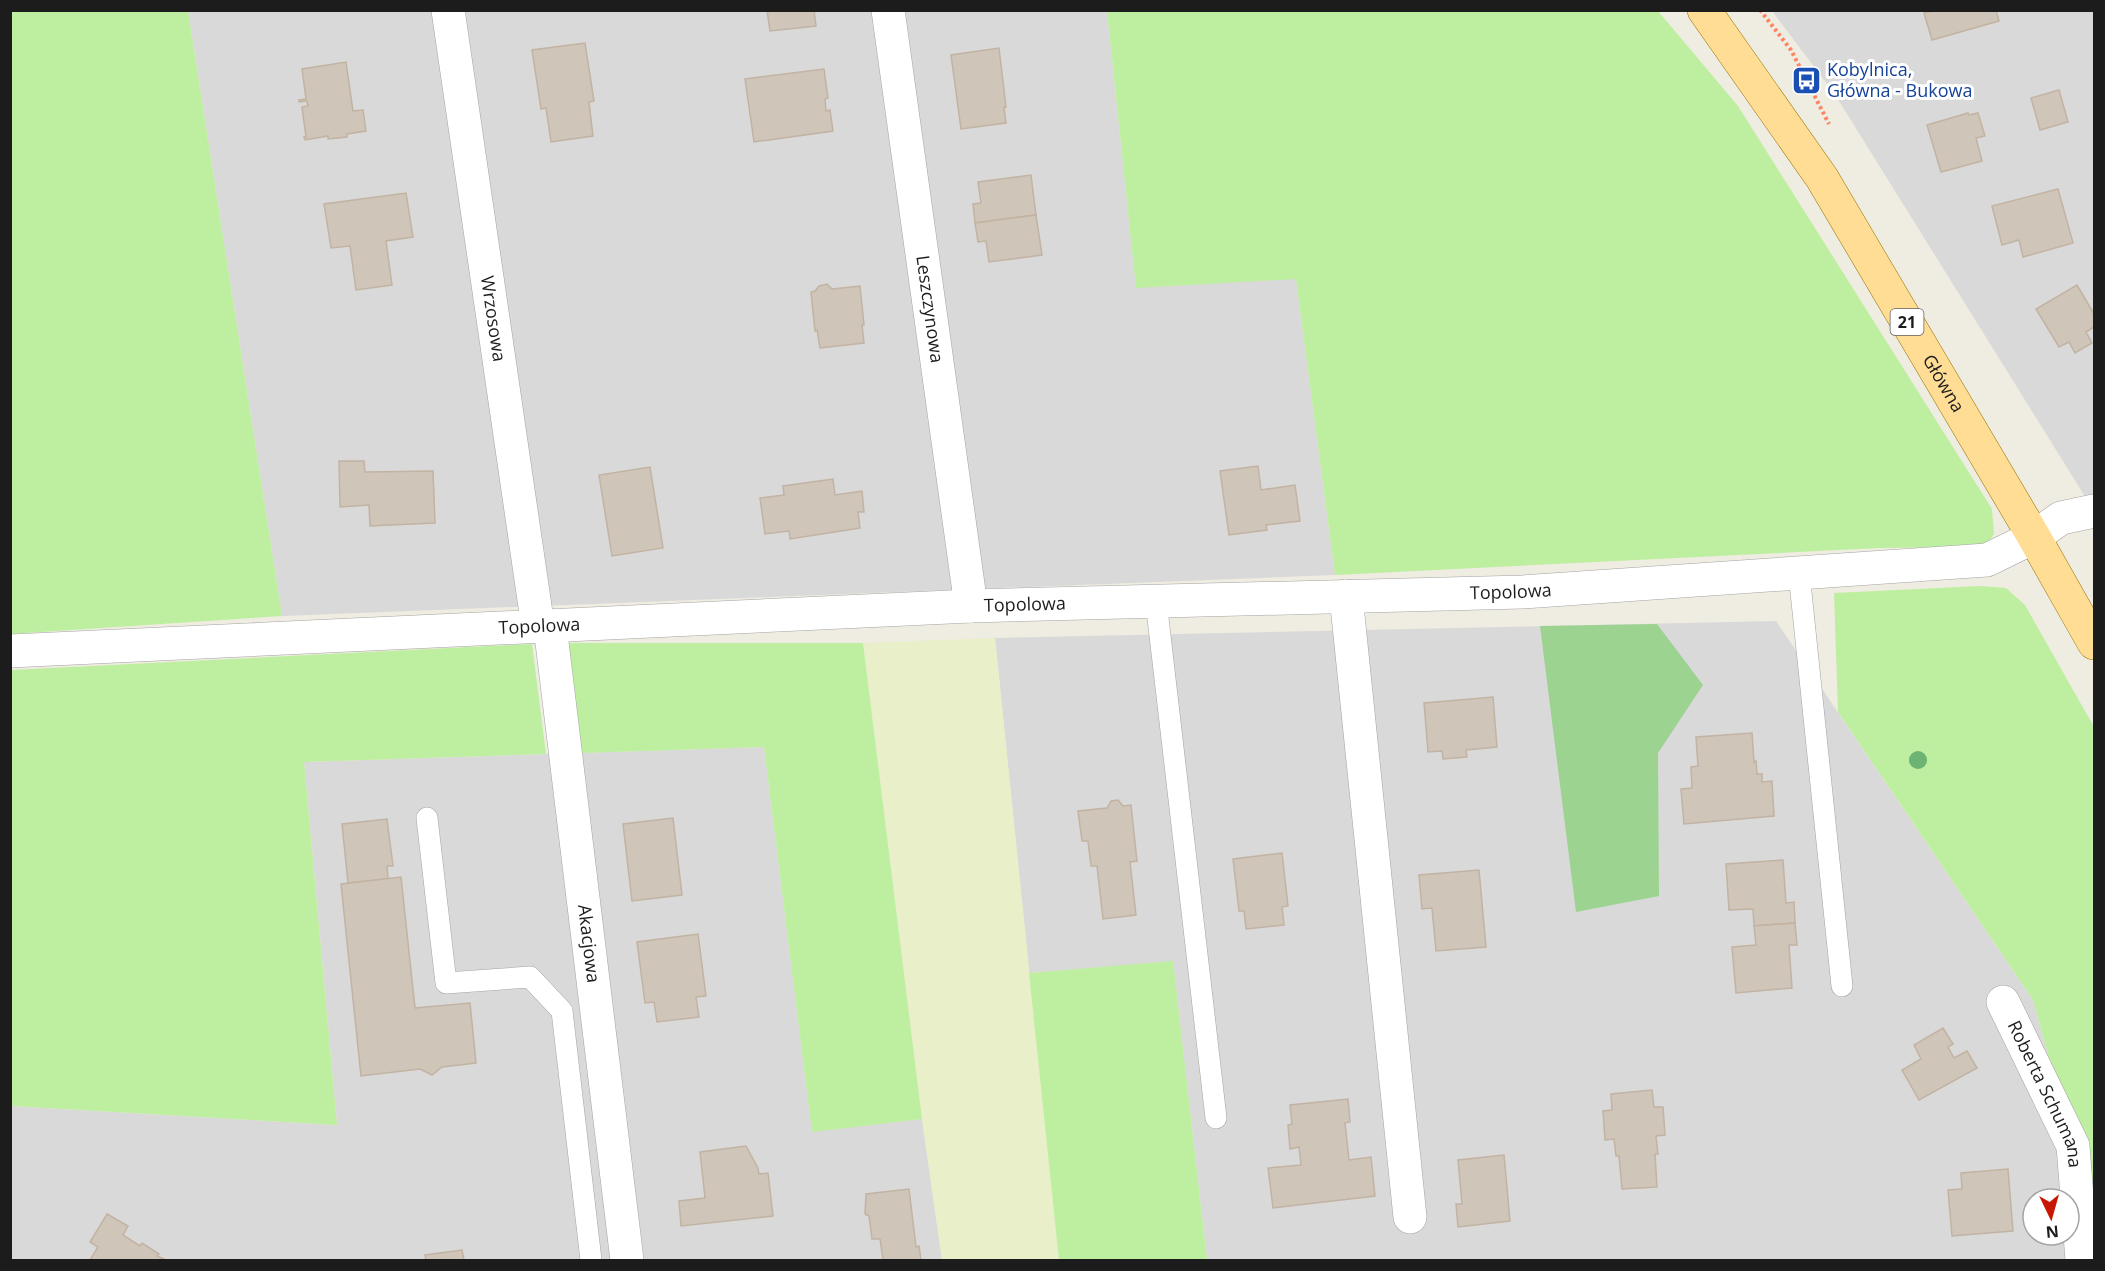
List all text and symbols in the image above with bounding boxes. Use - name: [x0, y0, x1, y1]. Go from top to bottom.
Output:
- place label: Kobylnica, Główna - Bukowa: [1827, 57, 1973, 102]
- bus stop icon: Kobylnica, Główna - Bukowa: [1790, 64, 1822, 96]
- street label: Leszczynowa: [911, 254, 950, 364]
- street label: Wrzosowa: [476, 274, 512, 363]
- road number: 21: [1890, 309, 1924, 335]
- street label: Główna: [1918, 350, 1971, 416]
- street label: Topolowa: [1469, 577, 1552, 604]
- street label: Topolowa: [984, 591, 1066, 617]
- street label: Topolowa: [498, 611, 581, 639]
- street label: Akacjowa: [573, 903, 606, 984]
- street label: Roberta Schumana: [2003, 1016, 2088, 1169]
- north arrow: [2021, 1187, 2081, 1247]
- text: N: [2045, 1220, 2060, 1243]

